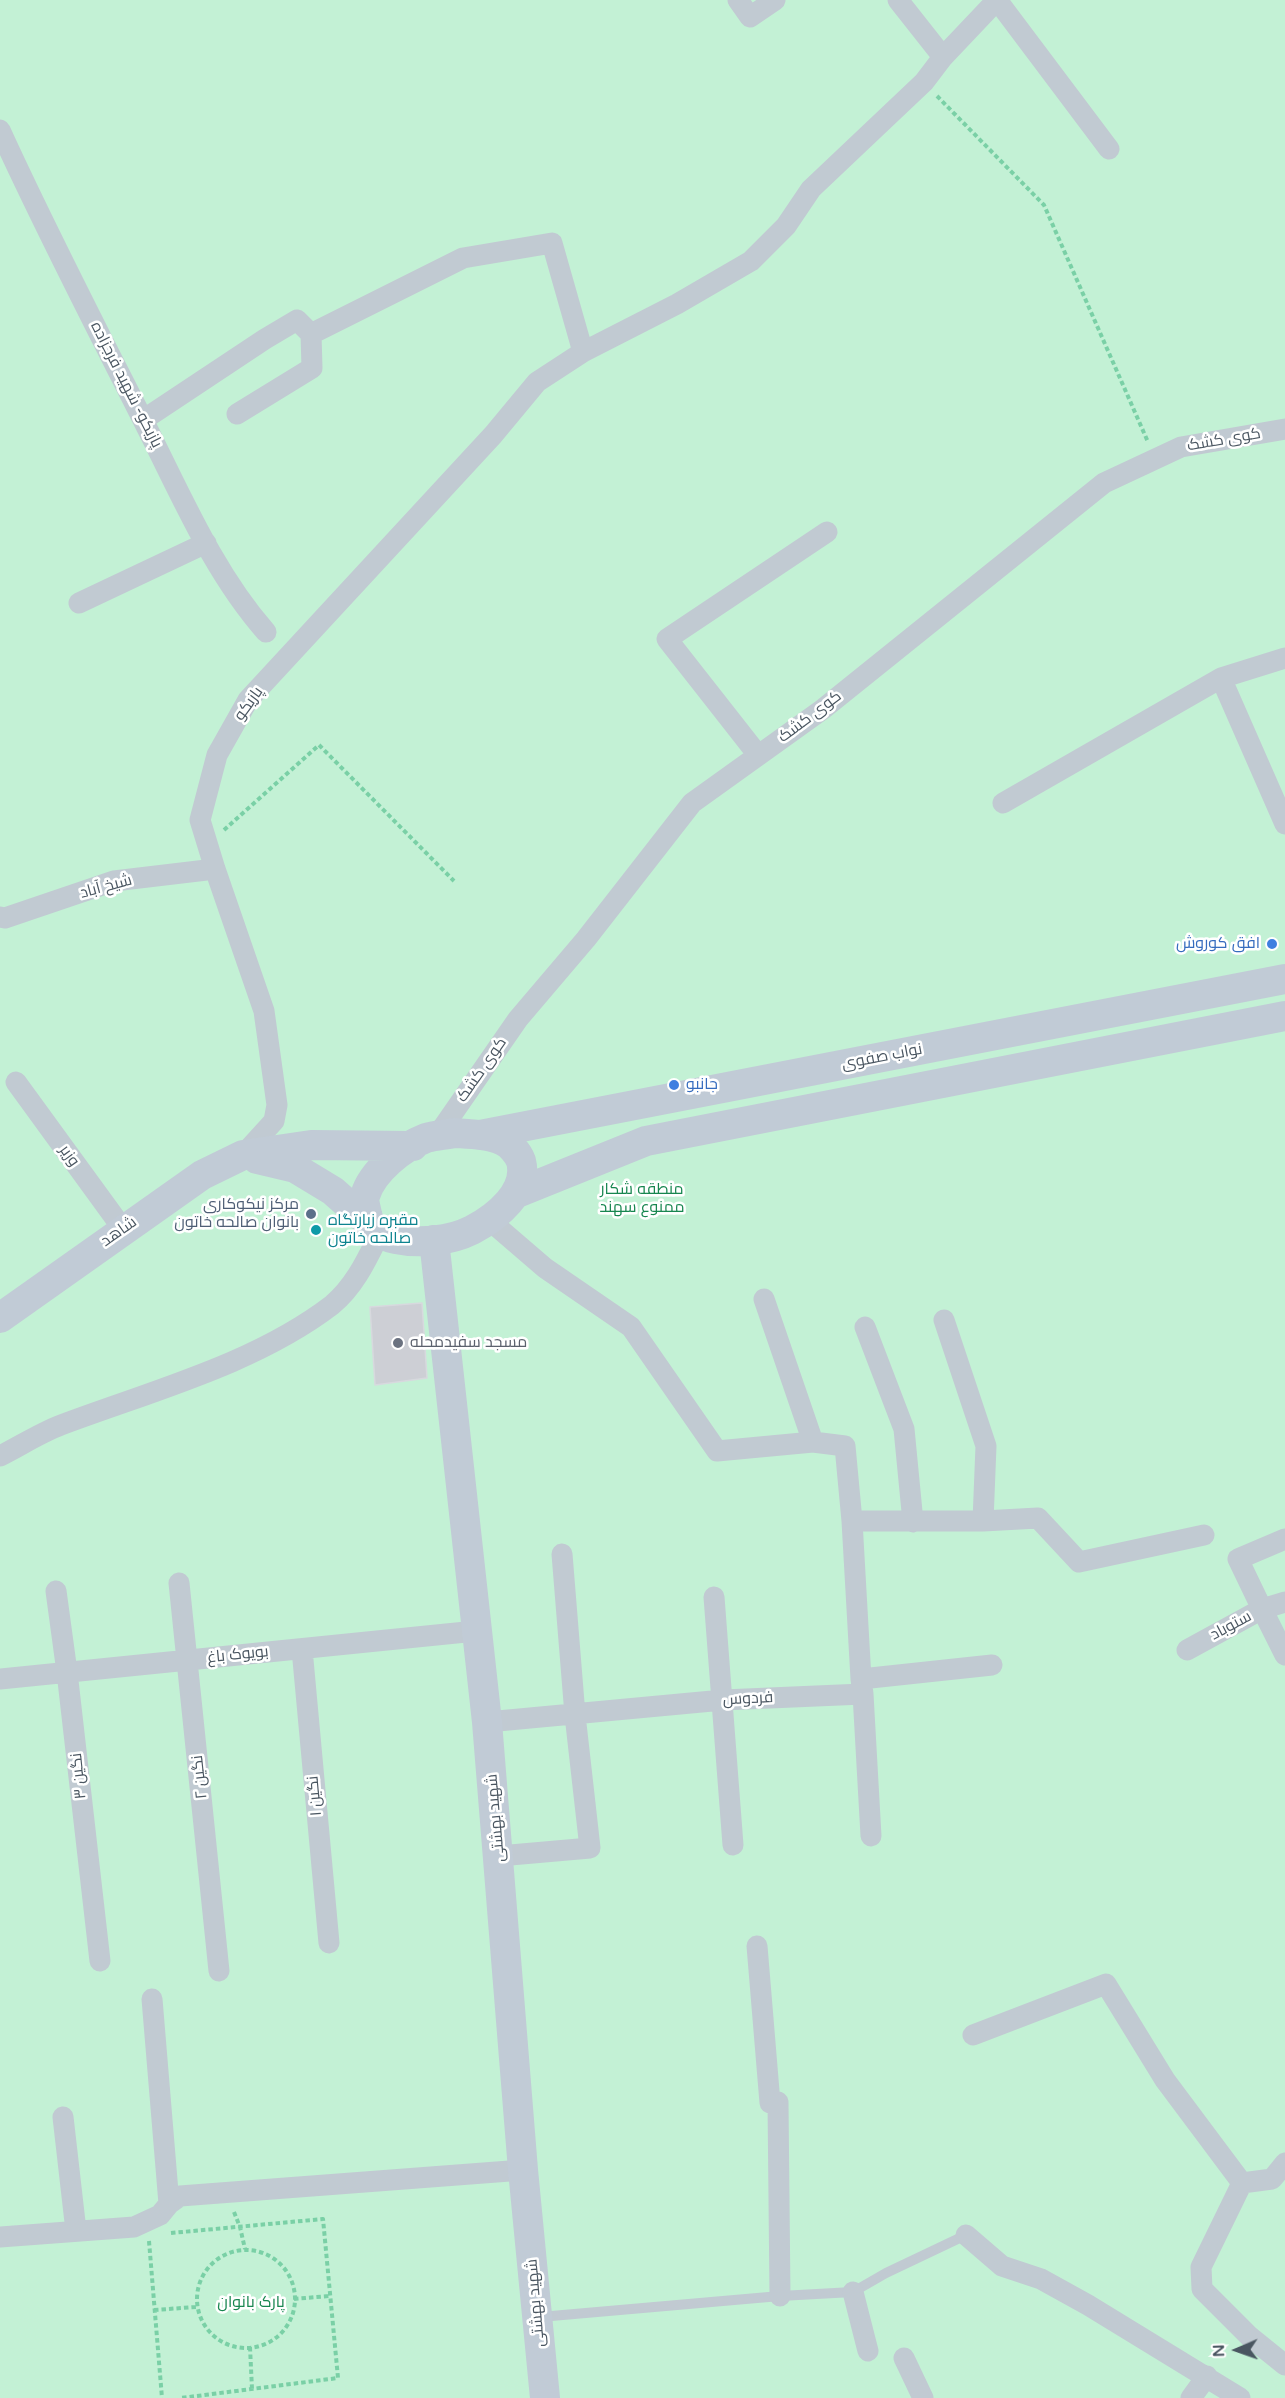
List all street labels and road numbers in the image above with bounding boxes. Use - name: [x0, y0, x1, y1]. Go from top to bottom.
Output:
- street label: پازیکو- شهید فرجزاده: [86, 319, 166, 451]
- street label: کوی کشک: [1186, 424, 1262, 456]
- street label: پازیکو: [230, 683, 268, 725]
- street label: کوی کشک: [774, 687, 846, 747]
- street label: شیخ آباد: [78, 871, 134, 903]
- street label: کوی کشک: [453, 1034, 511, 1106]
- street label: نواب صفوی: [840, 1040, 924, 1074]
- street label: وزیر: [55, 1141, 83, 1171]
- street label: شاهد: [97, 1213, 141, 1251]
- street label: ستوباد: [1207, 1607, 1255, 1645]
- street label: بویوک باغ: [206, 1642, 270, 1668]
- street label: فردوس: [722, 1688, 774, 1710]
- street label: نگین ۳: [67, 1752, 91, 1800]
- street label: نگین ۲: [188, 1754, 212, 1800]
- street label: شهید بهشتی: [483, 1773, 509, 1863]
- street label: نگین ۱: [304, 1775, 326, 1817]
- street label: شهید بهشتی: [523, 2258, 549, 2348]

